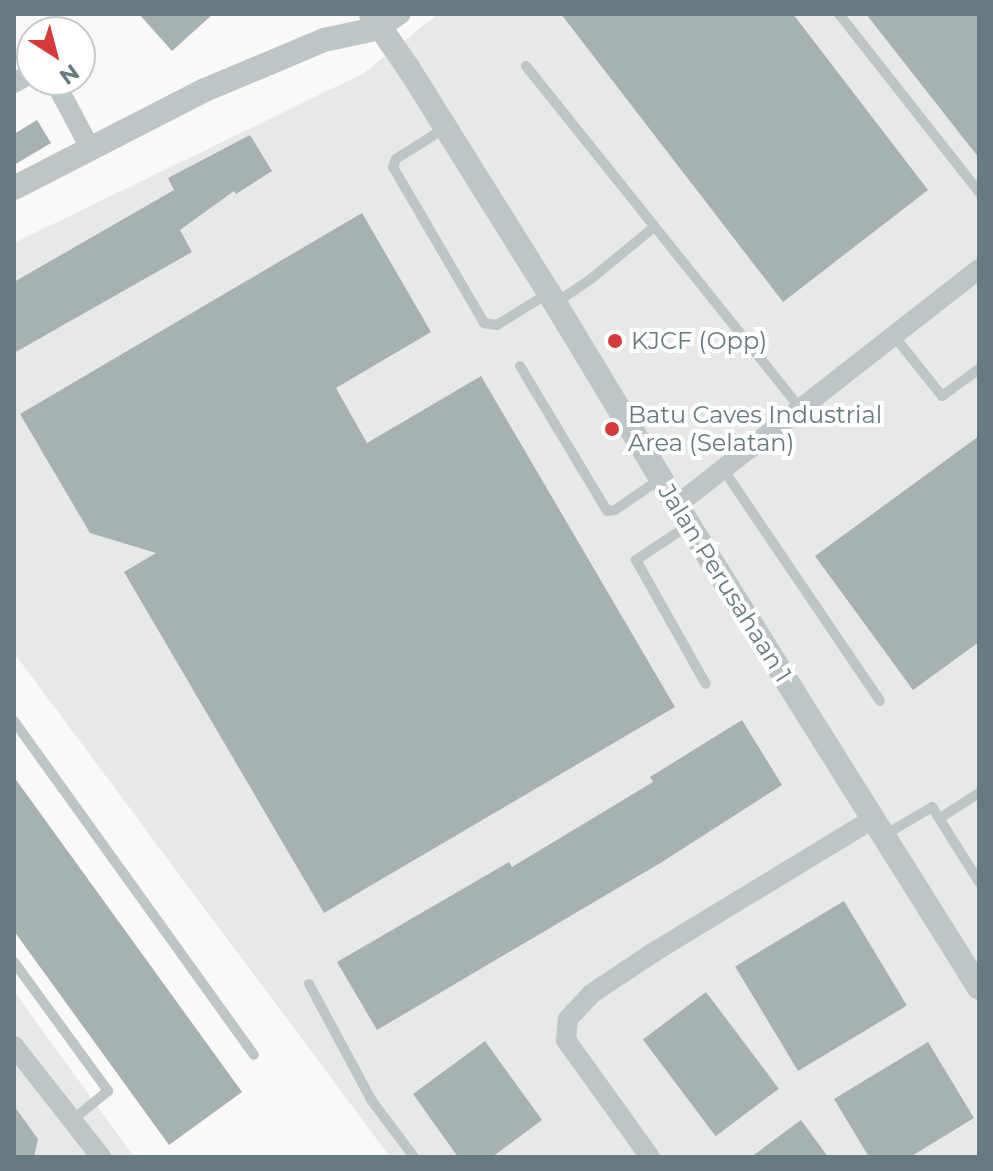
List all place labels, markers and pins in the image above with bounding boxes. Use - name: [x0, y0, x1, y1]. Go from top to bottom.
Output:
- place label: KJCF (Opp): [631, 327, 767, 355]
- marker: KJCF (Opp): [606, 332, 624, 350]
- place label: Batu Caves Industrial Area (Selatan): [628, 401, 882, 457]
- marker: Batu Caves Industrial Area (Selatan): [603, 420, 621, 438]

